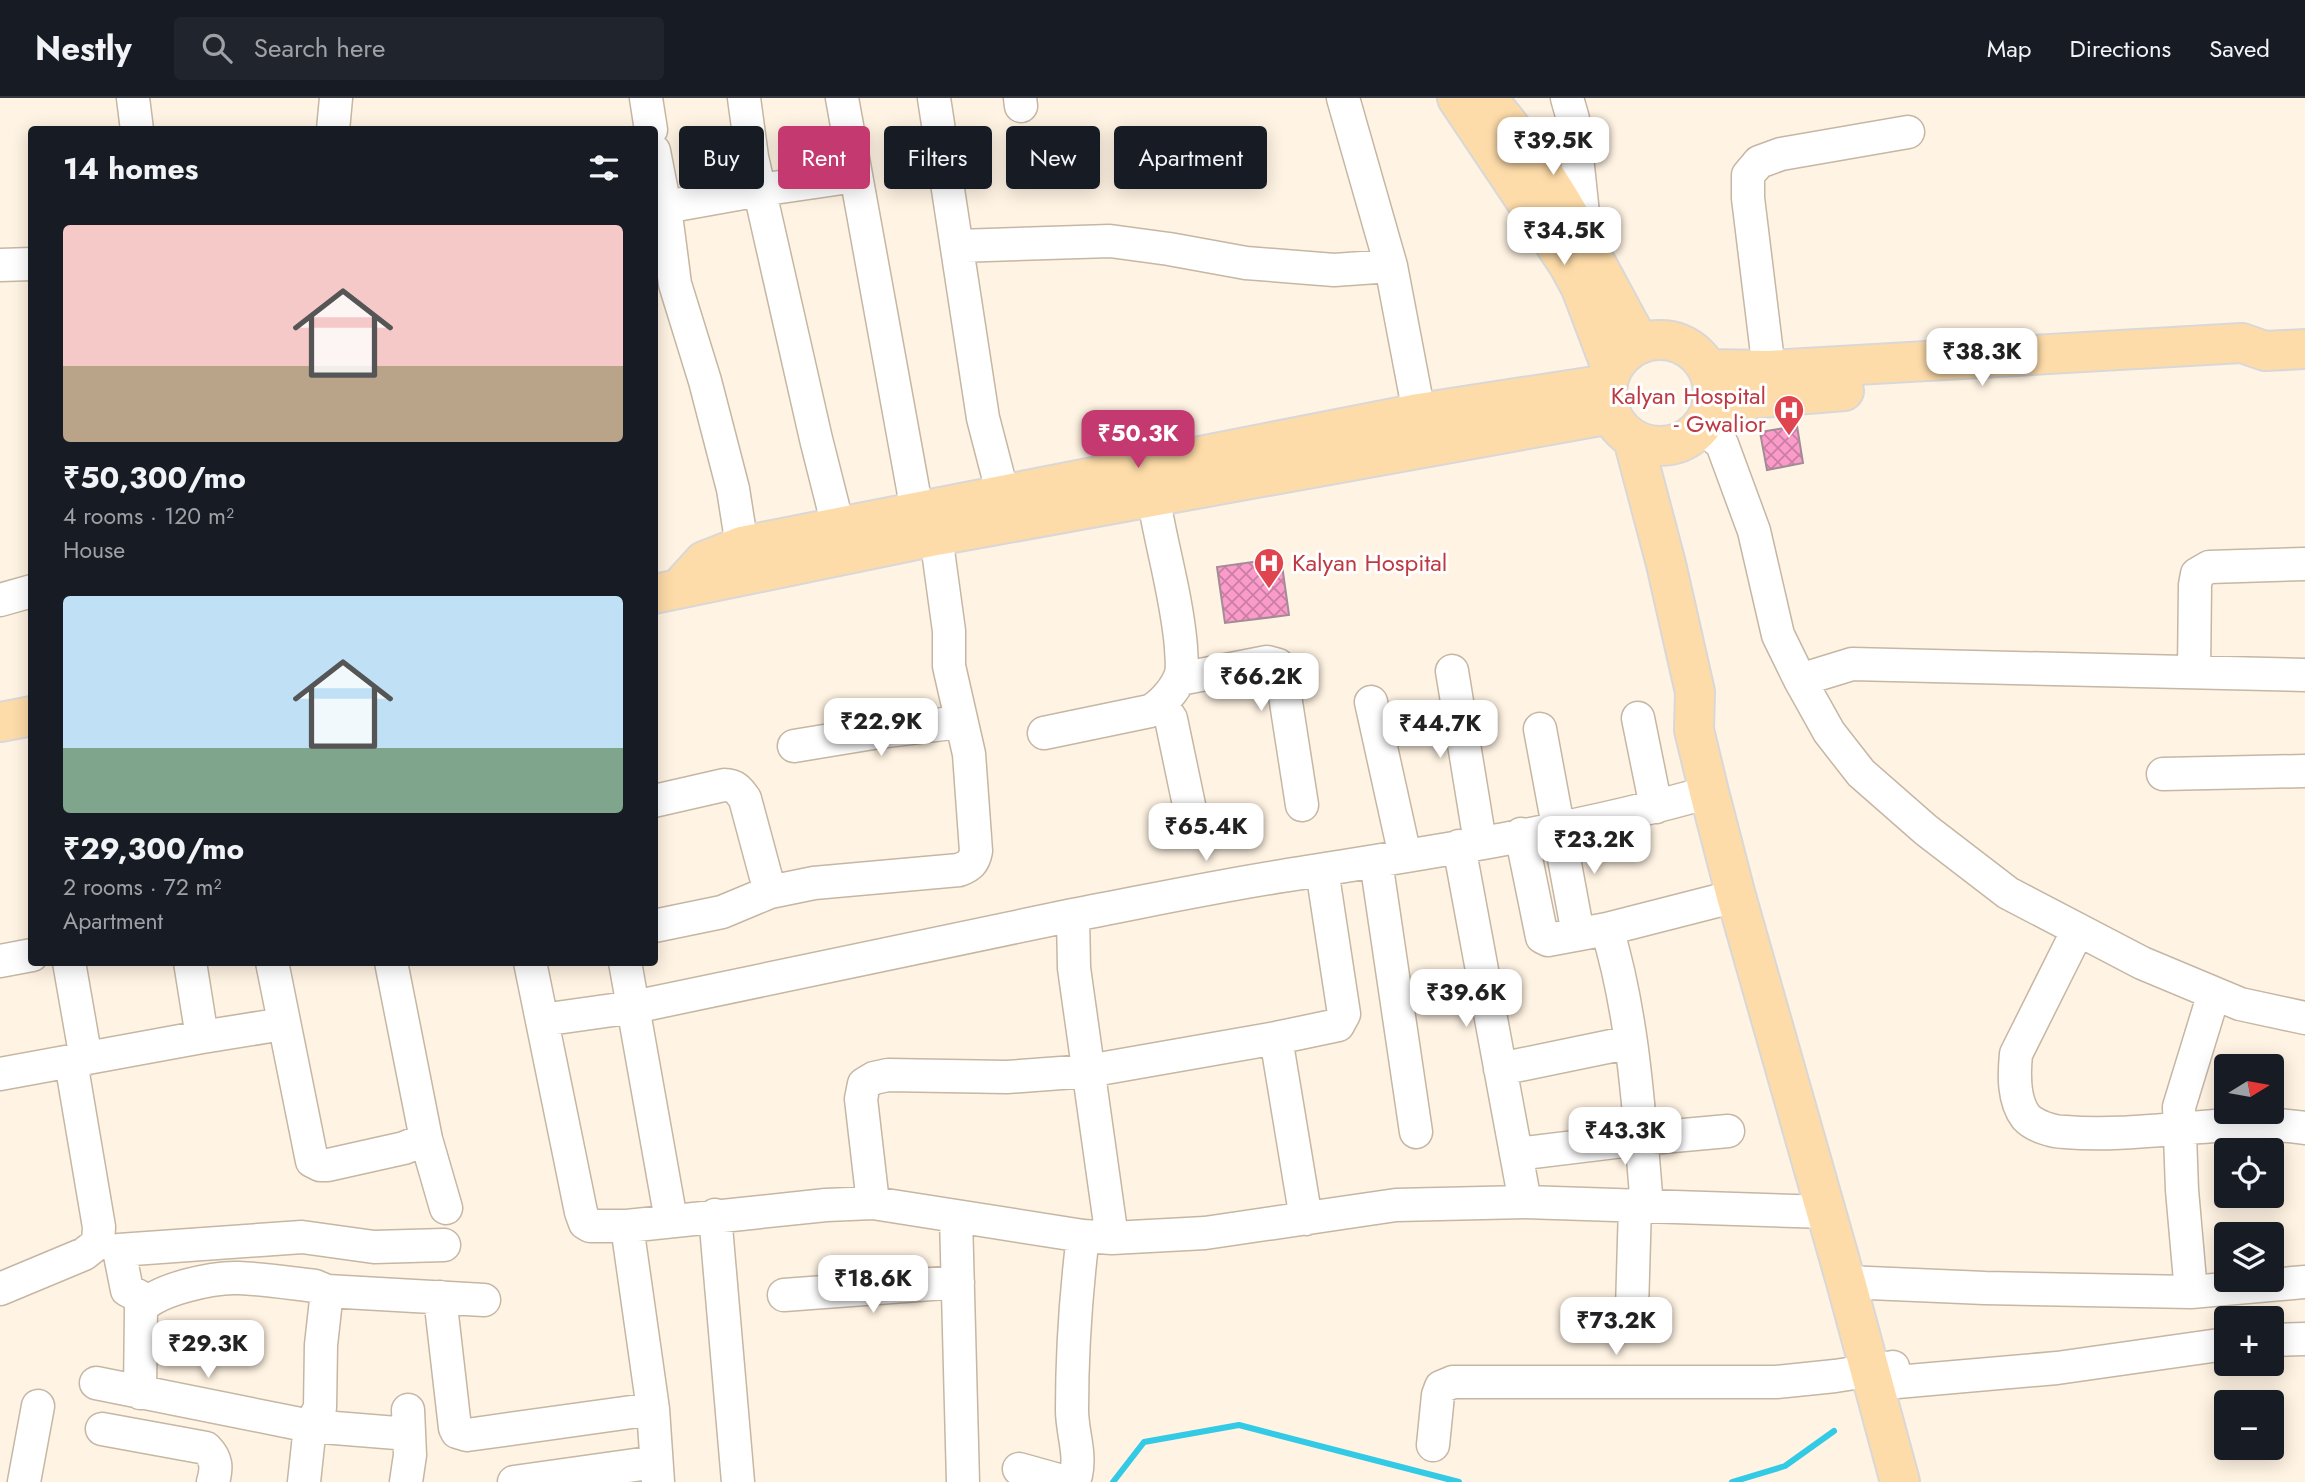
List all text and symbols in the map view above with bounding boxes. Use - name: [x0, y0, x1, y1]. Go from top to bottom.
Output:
- search box: [174, 17, 664, 80]
- text: Nestly: [35, 25, 132, 72]
- icon: search: [198, 29, 236, 67]
- text: Search here: [254, 29, 385, 67]
- text: Map: [1987, 31, 2032, 66]
- text: Directions: [2070, 31, 2171, 66]
- text: Saved: [2209, 31, 2270, 66]
- pin: ₹39.5K: [1496, 118, 1610, 177]
- text: ₹39.5K: [1513, 123, 1593, 157]
- chip: Buy: [679, 126, 764, 189]
- chip: Rent: [778, 126, 870, 189]
- chip: Filters: [884, 126, 992, 189]
- chip: New: [1006, 126, 1100, 189]
- chip: Apartment: [1114, 126, 1267, 189]
- text: 14 homes: [63, 147, 198, 190]
- icon: filters: [585, 149, 623, 187]
- pin: ₹34.5K: [1507, 208, 1621, 267]
- text: ₹34.5K: [1523, 213, 1605, 247]
- icon: home: [280, 270, 406, 396]
- pin: ₹38.3K: [1925, 328, 2039, 388]
- text: ₹38.3K: [1942, 334, 2022, 368]
- place label: Kalyan Hospital - Gwalior: [1611, 378, 1767, 441]
- hospital icon: Kalyan Hospital - Gwalior: [1772, 393, 1806, 437]
- pin: ₹50.3K: [1081, 410, 1195, 470]
- text: ₹50.3K: [1098, 416, 1178, 450]
- text: ₹50,300/mo: [63, 456, 246, 499]
- text: 4 rooms · 120 m²: [63, 499, 234, 533]
- text: House: [63, 533, 125, 567]
- place label: Kalyan Hospital: [1292, 545, 1447, 580]
- hospital icon: Kalyan Hospital: [1252, 546, 1286, 590]
- icon: home: [280, 641, 406, 767]
- pin: ₹66.2K: [1204, 654, 1318, 713]
- text: ₹66.2K: [1220, 659, 1302, 693]
- pin: ₹22.9K: [824, 698, 938, 758]
- pin: ₹44.7K: [1383, 700, 1497, 760]
- text: ₹22.9K: [840, 704, 922, 738]
- text: ₹44.7K: [1399, 706, 1481, 740]
- pin: ₹65.4K: [1149, 804, 1263, 863]
- text: ₹65.4K: [1165, 809, 1247, 843]
- pin: ₹23.2K: [1537, 816, 1651, 876]
- text: ₹23.2K: [1554, 822, 1634, 856]
- text: ₹29,300/mo: [63, 827, 244, 870]
- text: 2 rooms · 72 m²: [63, 870, 222, 904]
- text: Apartment: [63, 904, 163, 938]
- pin: ₹39.6K: [1409, 970, 1523, 1029]
- text: ₹39.6K: [1426, 975, 1506, 1009]
- north arrow: [2214, 1054, 2284, 1124]
- map controls: [2214, 1054, 2284, 1460]
- pin: ₹43.3K: [1568, 1108, 1682, 1167]
- text: ₹43.3K: [1585, 1113, 1665, 1147]
- button: locate: [2214, 1138, 2284, 1208]
- button: layers: [2214, 1222, 2284, 1292]
- pin: ₹18.6K: [816, 1256, 930, 1315]
- text: ₹18.6K: [834, 1261, 912, 1295]
- pin: ₹73.2K: [1559, 1298, 1673, 1357]
- text: ₹73.2K: [1576, 1303, 1656, 1337]
- button: +: [2214, 1306, 2284, 1376]
- pin: ₹29.3K: [151, 1320, 265, 1380]
- text: ₹29.3K: [168, 1326, 248, 1360]
- button: −: [2214, 1390, 2284, 1460]

